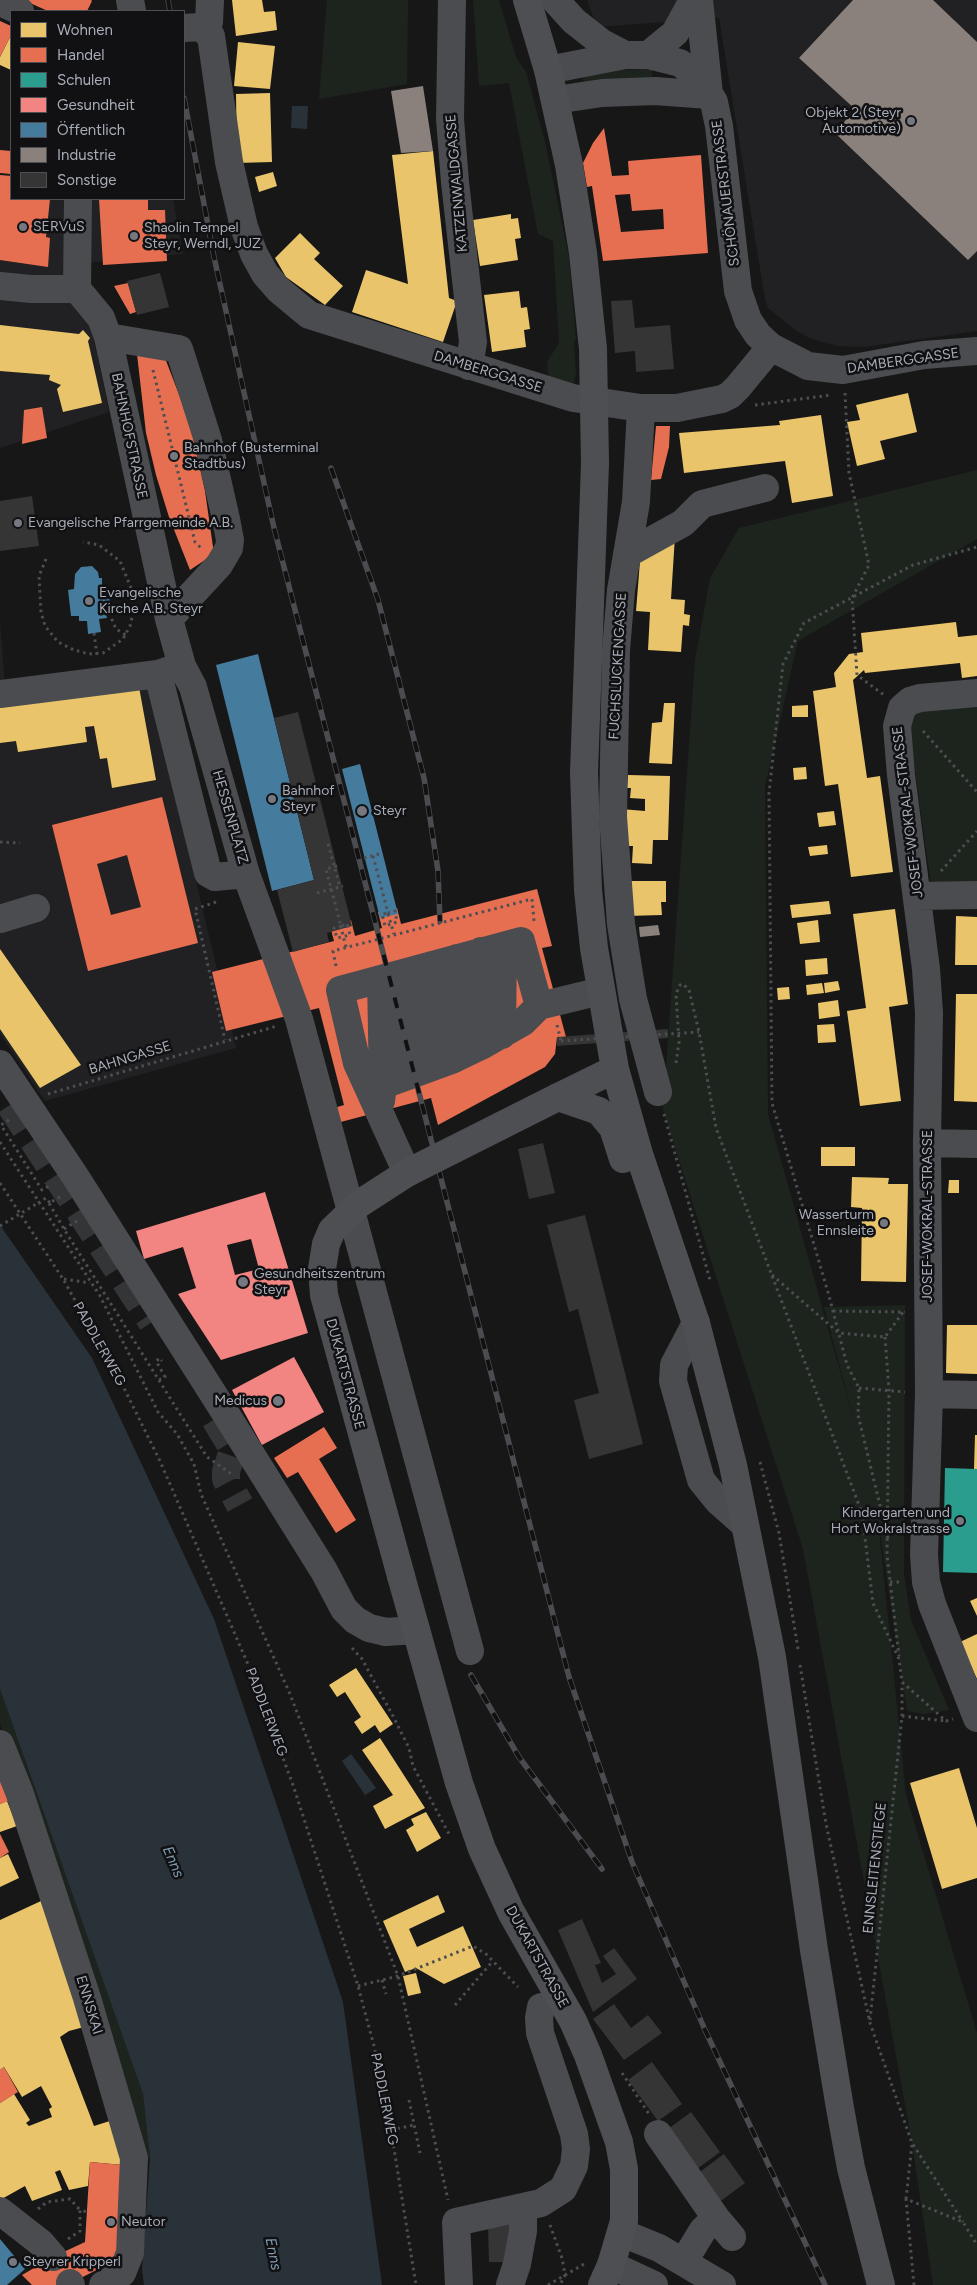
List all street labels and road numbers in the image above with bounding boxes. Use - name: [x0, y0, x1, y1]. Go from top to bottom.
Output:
- street label: KATZENWALDGASSE: [443, 113, 471, 253]
- street label: SCHÖNAUERSTRASSE: [709, 119, 743, 267]
- street label: DAMBERGGASSE: [846, 345, 960, 377]
- street label: DAMBERGGASSE: [432, 347, 544, 397]
- street label: BAHNHOFSTRASSE: [107, 371, 151, 501]
- street label: FUCHSLUCKENGASSE: [606, 592, 630, 740]
- street label: JOSEF-WOKRAL-STRASSE: [889, 725, 927, 899]
- street label: HESSENPLATZ: [209, 768, 251, 866]
- street label: BAHNGASSE: [87, 1038, 173, 1078]
- street label: JOSEF-WOKRAL-STRASSE: [920, 1130, 936, 1302]
- street label: PADDLERWEG: [69, 1299, 129, 1389]
- street label: DUKARTSTRASSE: [322, 1317, 368, 1431]
- street label: PADDLERWEG: [241, 1665, 291, 1759]
- street label: ENNSLEITENSTIEGE: [860, 1801, 890, 1935]
- street label: DUKARTSTRASSE: [502, 1903, 572, 2011]
- street label: ENNSKAI: [72, 1974, 106, 2036]
- street label: PADDLERWEG: [367, 2051, 401, 2147]

